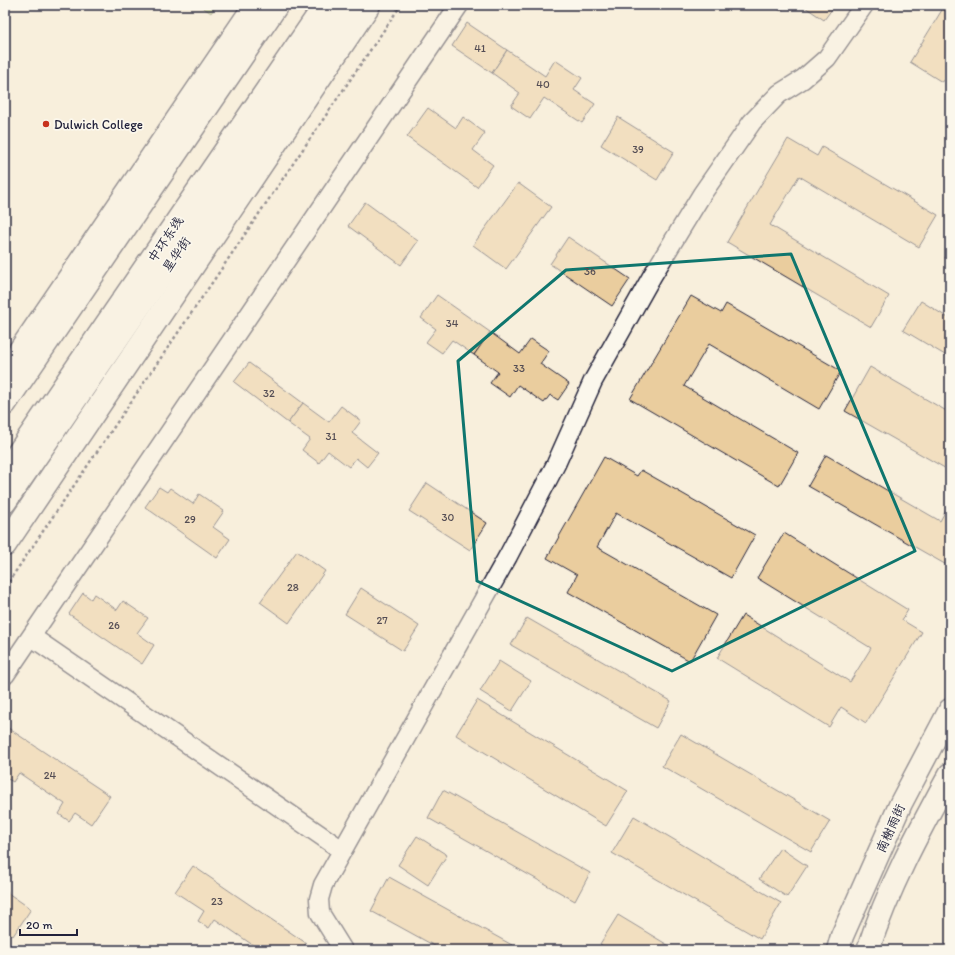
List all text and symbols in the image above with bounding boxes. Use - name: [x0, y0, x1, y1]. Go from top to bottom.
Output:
- house number: 41: [474, 42, 486, 55]
- house number: 40: [536, 78, 550, 91]
- place label: Dulwich College: [54, 117, 143, 132]
- marker: Dulwich College: [41, 119, 51, 129]
- house number: 39: [632, 143, 644, 156]
- street label: 中环东线: [145, 214, 186, 265]
- street label: 星华街: [159, 234, 194, 275]
- house number: 36: [584, 265, 596, 278]
- house number: 34: [446, 317, 459, 330]
- house number: 33: [513, 362, 525, 375]
- house number: 32: [263, 387, 275, 400]
- house number: 31: [325, 430, 337, 443]
- house number: 30: [442, 511, 455, 524]
- house number: 29: [184, 513, 196, 526]
- house number: 28: [287, 581, 299, 594]
- house number: 27: [376, 614, 388, 627]
- house number: 26: [108, 619, 120, 632]
- house number: 24: [44, 769, 57, 782]
- street label: 南榭雨街: [873, 801, 908, 855]
- house number: 23: [211, 895, 223, 908]
- scale bar: [20, 911, 77, 937]
- text: 20 m: [26, 918, 53, 932]

